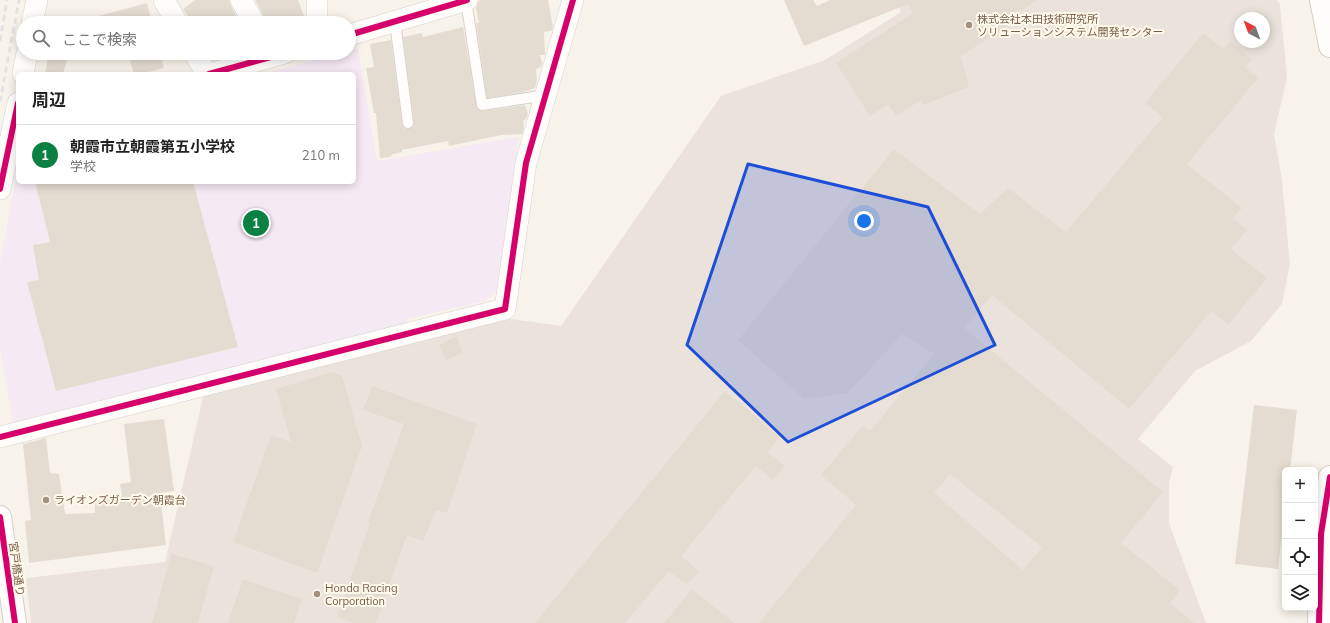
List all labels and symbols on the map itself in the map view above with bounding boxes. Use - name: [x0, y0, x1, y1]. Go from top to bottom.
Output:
- place label: 株式会社本田技術研究所 ソリューションシステム開発センター: [977, 12, 1163, 39]
- north arrow: [1234, 12, 1270, 48]
- marker: 株式会社本田技術研究所 ソリューションシステム開発センター: [964, 20, 974, 30]
- pin: 1: [243, 208, 269, 238]
- your location: [854, 211, 874, 231]
- place label: ライオンズガーデン朝霞台: [54, 493, 186, 507]
- marker: ライオンズガーデン朝霞台: [41, 495, 51, 505]
- street label: 宮戸橋通り: [6, 541, 28, 597]
- place label: Honda Racing Corporation: [325, 581, 398, 608]
- marker: Honda Racing Corporation: [312, 589, 322, 599]

